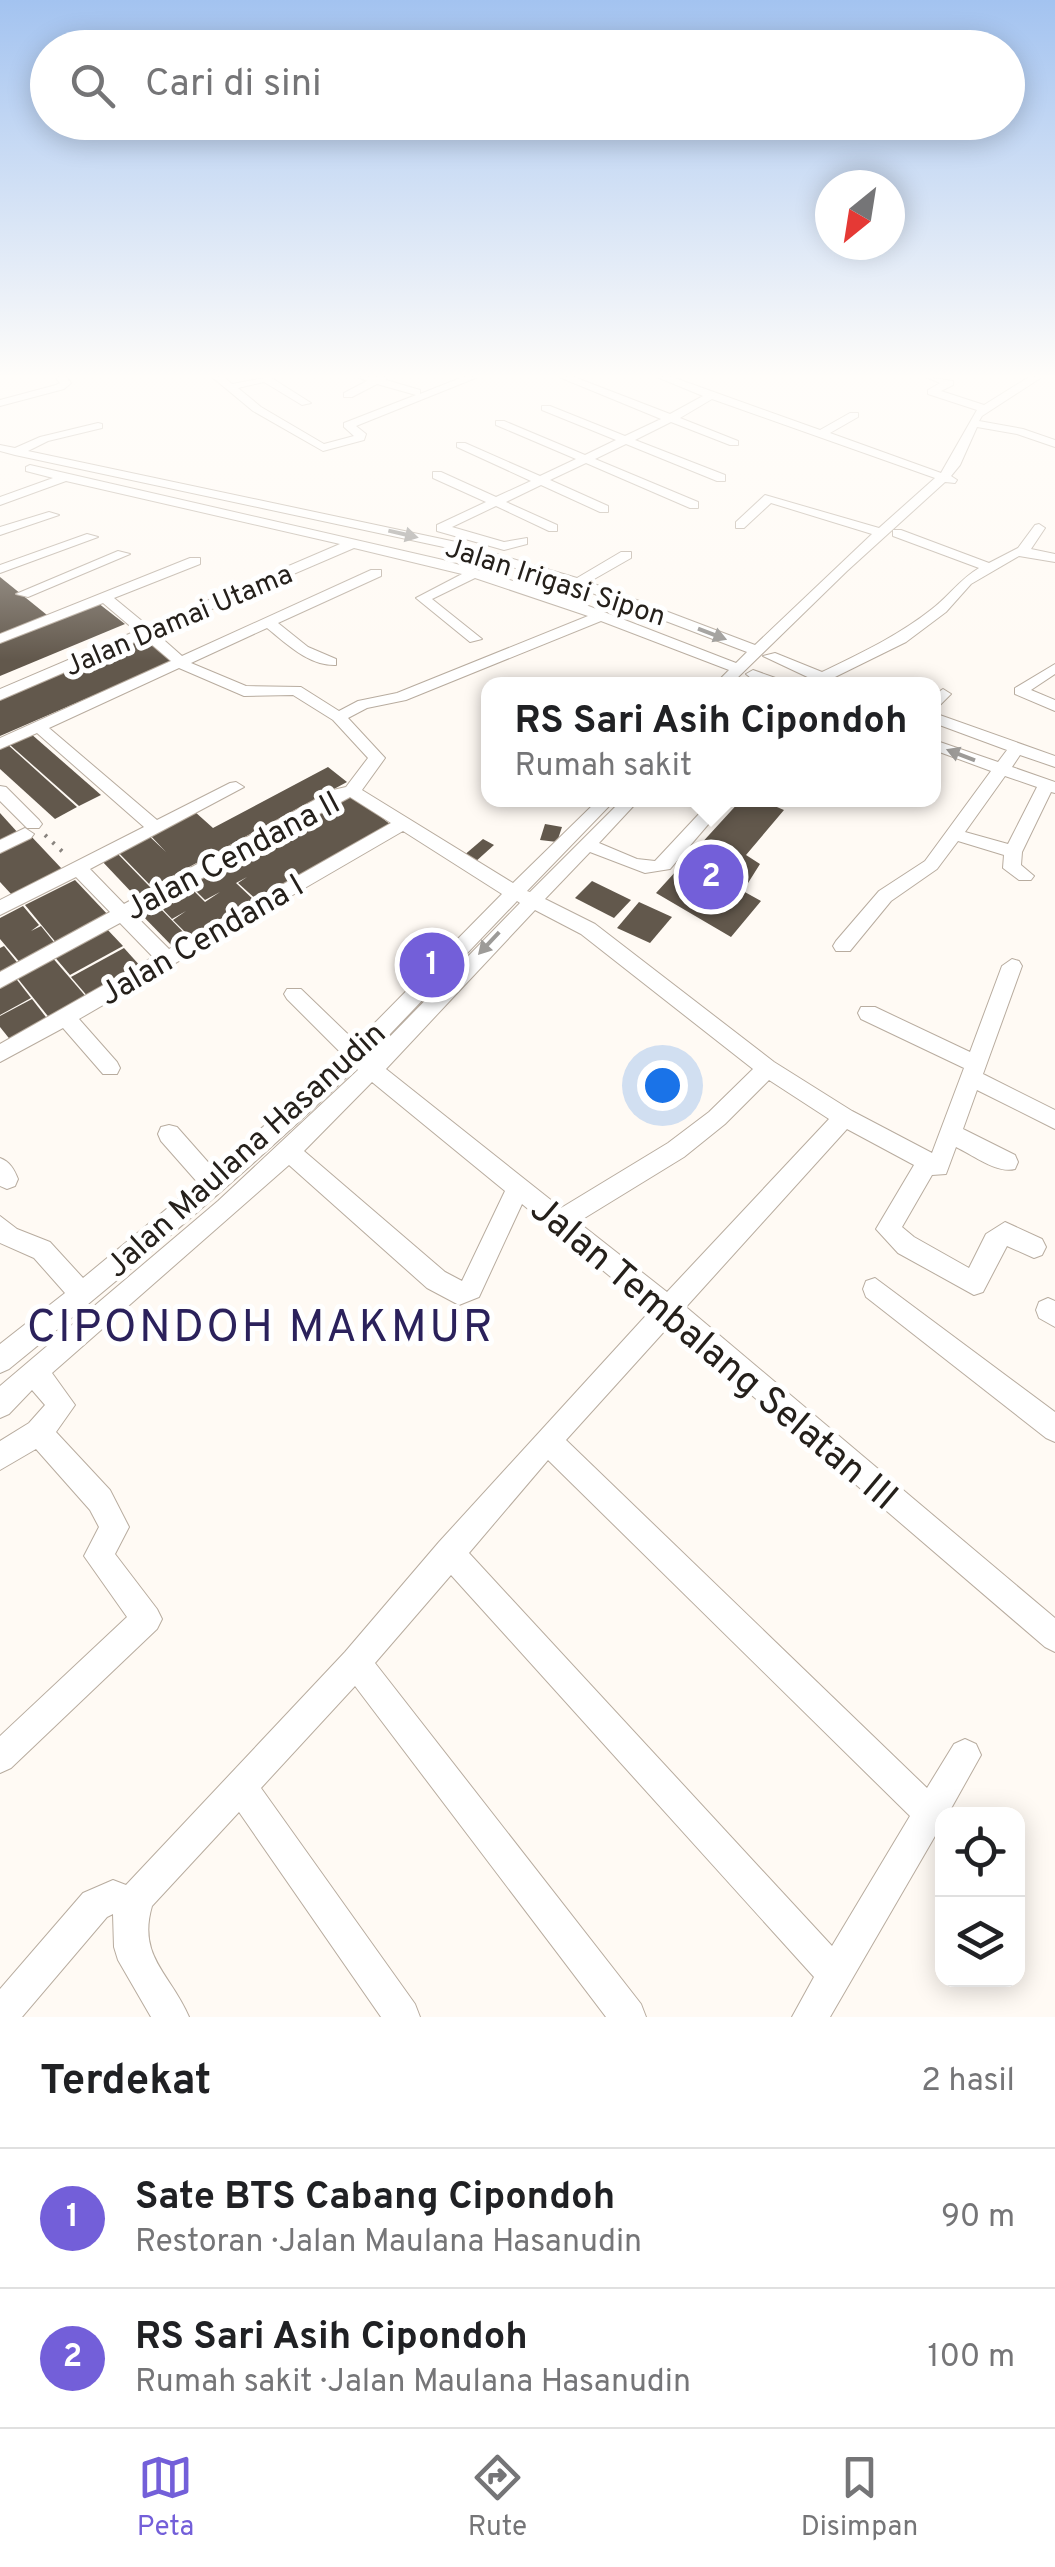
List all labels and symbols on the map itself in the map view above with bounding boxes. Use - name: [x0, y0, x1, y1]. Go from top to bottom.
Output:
- north arrow: [815, 170, 905, 260]
- one-way arrow: [388, 527, 419, 543]
- street label: Jalan Irigasi Sipon: [440, 531, 670, 636]
- street label: Jalan Damai Utama: [60, 558, 299, 686]
- one-way arrow: [698, 627, 728, 642]
- one-way arrow: [946, 747, 976, 763]
- street label: Jalan Cendana II: [119, 784, 348, 931]
- pin: 2: [678, 840, 744, 914]
- street label: Jalan Cendana I: [93, 867, 312, 1016]
- pin: 1: [400, 928, 464, 1002]
- one-way arrow: [478, 931, 501, 955]
- street label: Jalan Maulana Hasanudin: [99, 1015, 395, 1288]
- your location: [637, 1060, 688, 1111]
- street label: Jalan Tembalang Selatan III: [519, 1186, 907, 1523]
- district label: CIPONDOH MAKMUR: [27, 1301, 495, 1358]

